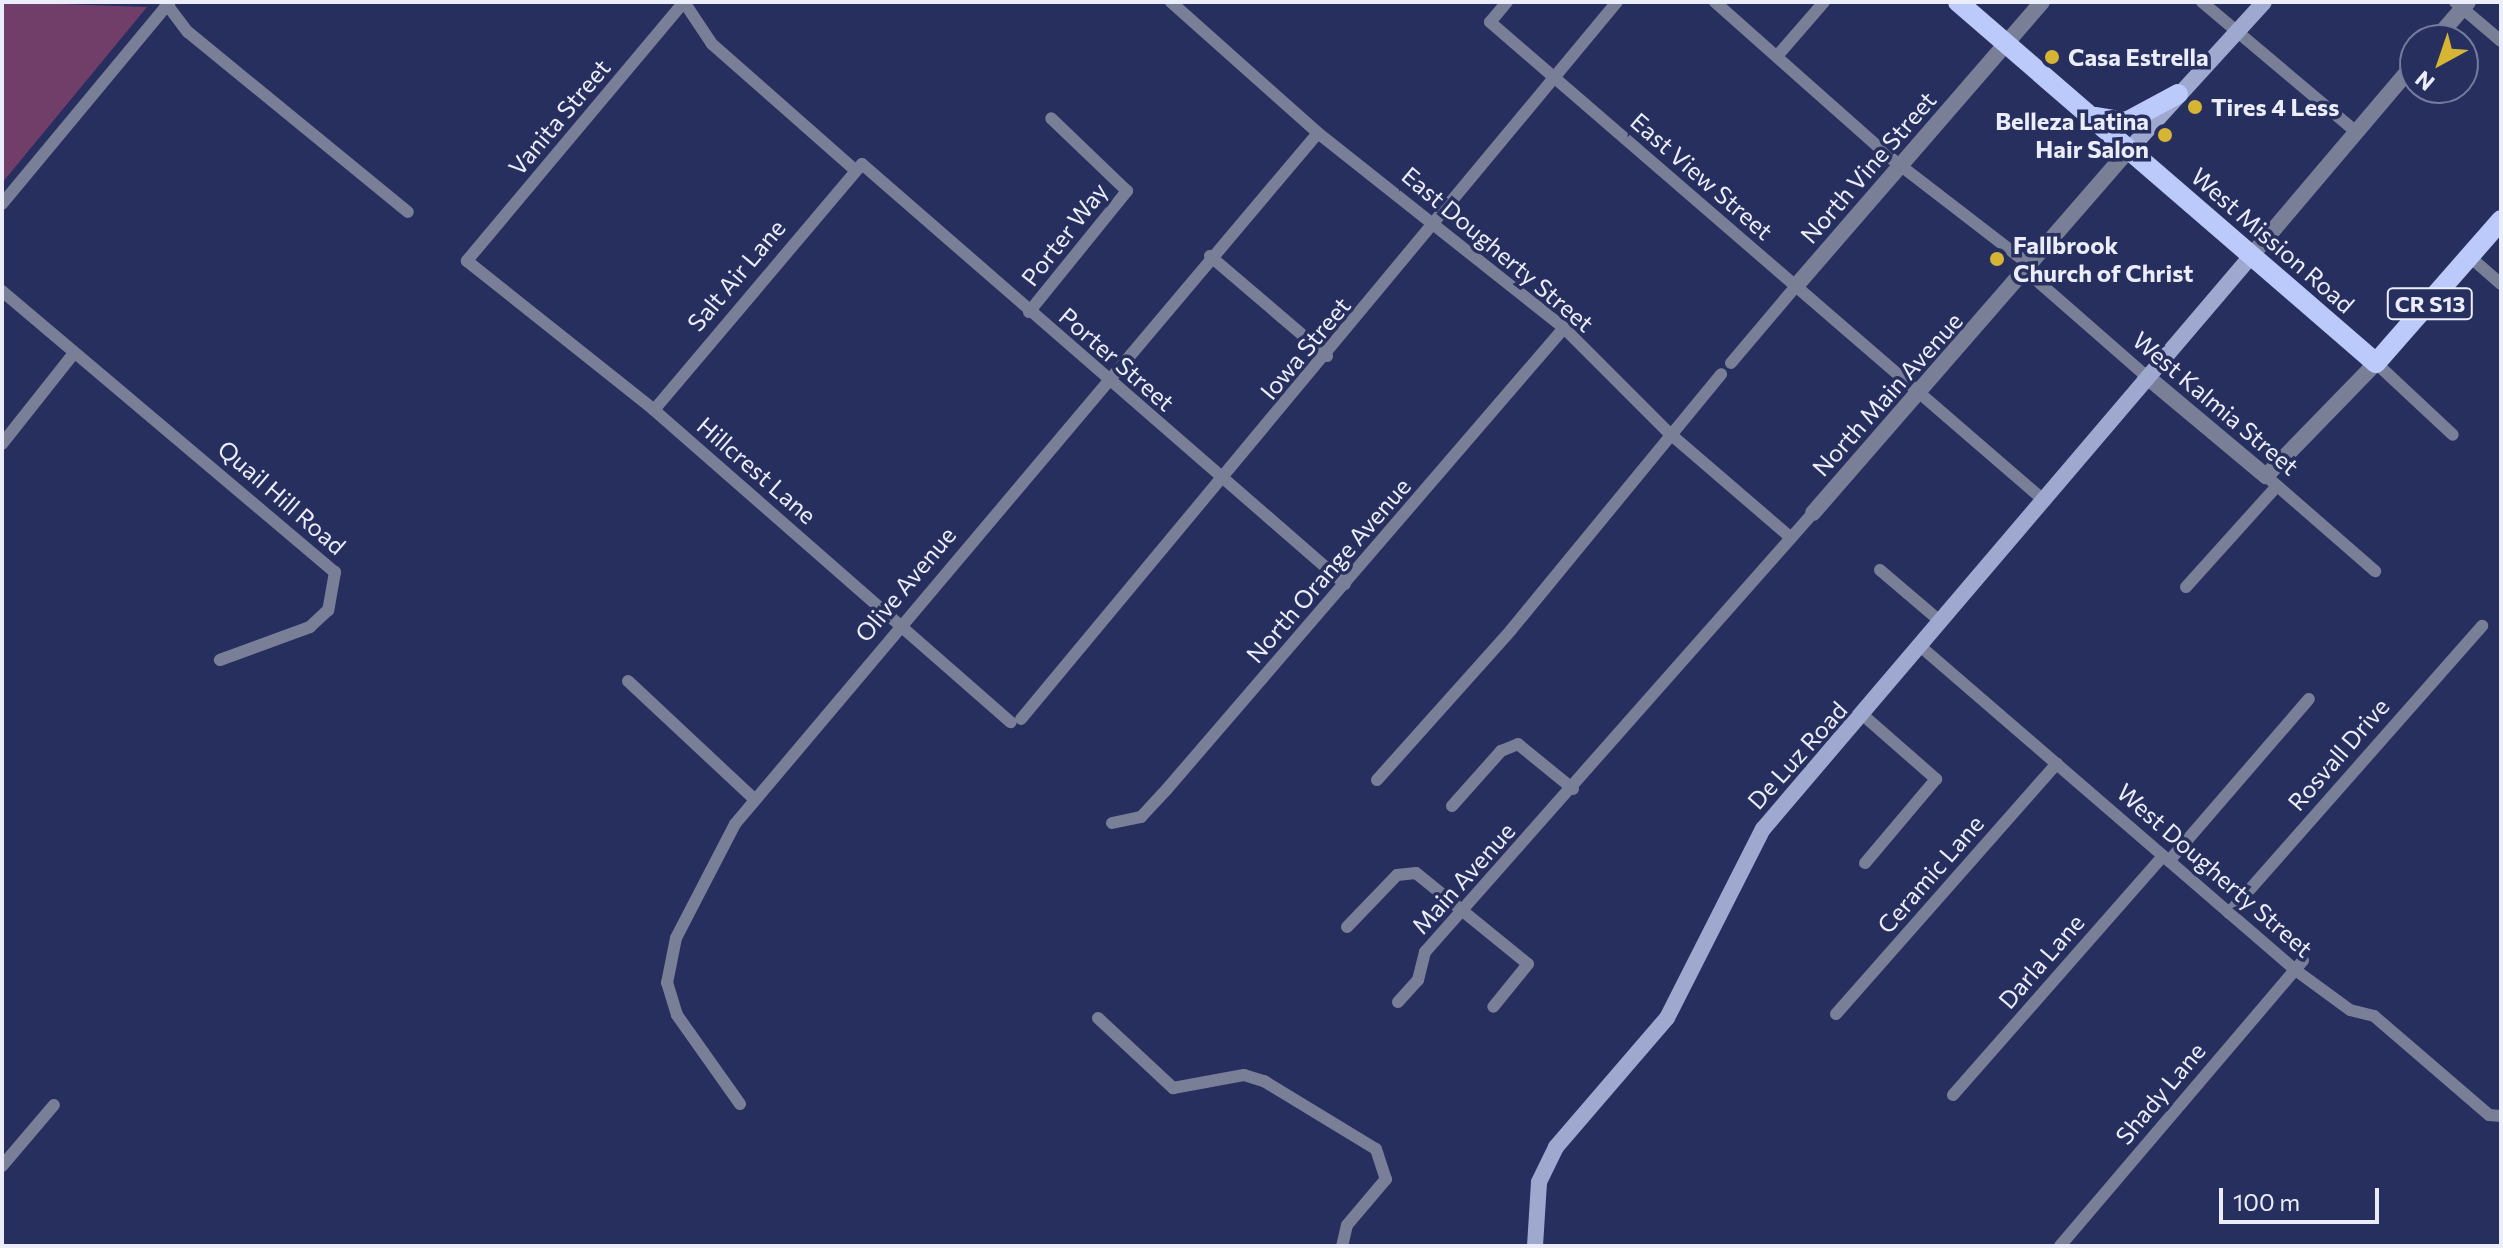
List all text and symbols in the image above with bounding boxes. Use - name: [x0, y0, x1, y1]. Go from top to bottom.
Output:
- north arrow: [2399, 24, 2479, 104]
- place label: Casa Estrella: [2068, 43, 2209, 71]
- marker: Casa Estrella: [2043, 48, 2061, 66]
- street label: Vanita Street: [502, 53, 616, 181]
- text: N: [2410, 66, 2440, 97]
- street label: North Vine Street: [1794, 85, 1942, 249]
- place label: Tires 4 Less: [2211, 93, 2339, 121]
- marker: Tires 4 Less: [2186, 98, 2204, 116]
- street label: East View Street: [1625, 107, 1779, 245]
- place label: Belleza Latina Hair Salon: [1995, 107, 2149, 163]
- marker: Belleza Latina Hair Salon: [2156, 126, 2174, 144]
- street label: East Dougherty Street: [1396, 160, 1600, 338]
- street label: West Mission Road: [2186, 161, 2360, 319]
- street label: Porter Way: [1015, 177, 1113, 291]
- street label: Salt Air Lane: [681, 213, 791, 337]
- place label: Fallbrook Church of Christ: [2013, 231, 2193, 287]
- marker: Fallbrook Church of Christ: [1988, 250, 2006, 268]
- road number: CR S13: [2386, 286, 2474, 322]
- street label: Iowa Street: [1254, 291, 1356, 405]
- street label: Porter Street: [1054, 301, 1180, 417]
- street label: North Main Avenue: [1806, 306, 1968, 482]
- street label: West Kalmia Street: [2127, 325, 2305, 481]
- street label: Hillcrest Lane: [692, 411, 822, 529]
- street label: Quail Hill Road: [212, 434, 352, 560]
- street label: North Orange Avenue: [1240, 472, 1416, 668]
- street label: Olive Avenue: [849, 521, 961, 647]
- street label: Rosvall Drive: [2281, 692, 2395, 816]
- street label: De Luz Road: [1741, 695, 1853, 815]
- street label: West Dougherty Street: [2111, 777, 2319, 963]
- street label: Ceramic Lane: [1871, 809, 1989, 939]
- street label: Main Avenue: [1406, 816, 1520, 940]
- street label: Darla Lane: [1992, 908, 2090, 1014]
- street label: Shady Lane: [2109, 1036, 2211, 1150]
- scale bar: [2223, 1172, 2383, 1222]
- text: 100 m: [2233, 1187, 2300, 1216]

